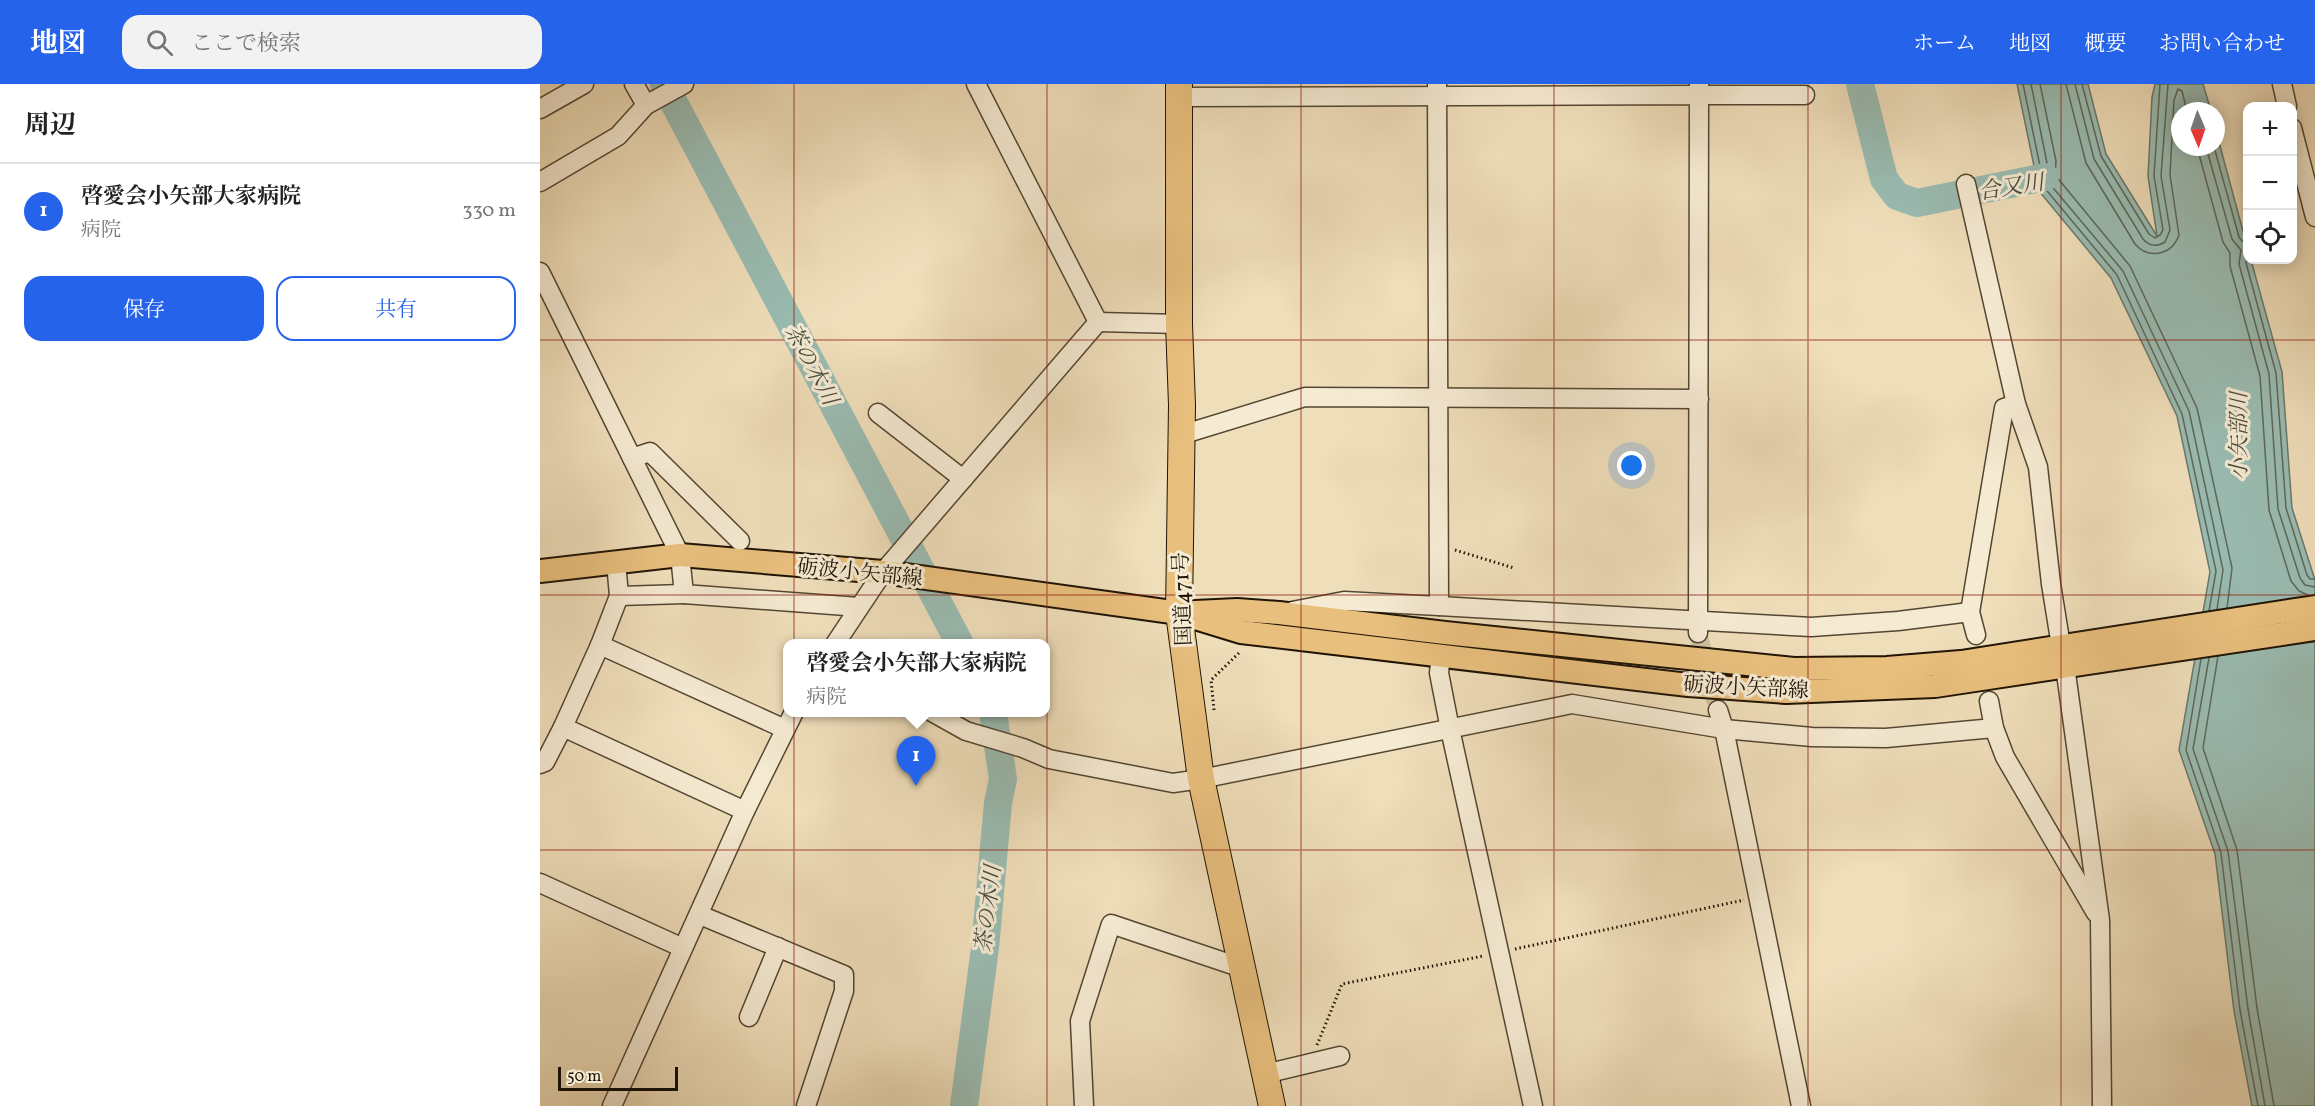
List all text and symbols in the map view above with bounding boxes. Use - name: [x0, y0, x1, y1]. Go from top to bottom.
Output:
- search box: [122, 15, 542, 69]
- text: 地図: [30, 25, 86, 64]
- icon: search: [143, 26, 176, 59]
- text: ここで検索: [191, 29, 301, 60]
- text: ホーム: [1913, 30, 1976, 59]
- text: 地図: [2009, 30, 2051, 59]
- text: 概要: [2084, 30, 2126, 59]
- text: お問い合わせ: [2159, 30, 2285, 59]
- north arrow: [2171, 102, 2225, 156]
- map controls: [2243, 102, 2297, 264]
- button: +: [2243, 102, 2297, 156]
- text: 周辺: [24, 108, 76, 144]
- button: −: [2243, 156, 2297, 210]
- water label: 合又川: [1976, 168, 2048, 209]
- text: 啓愛会小矢部大家病院: [81, 182, 301, 213]
- text: 1: [39, 197, 48, 225]
- text: 330 m: [462, 197, 516, 225]
- button: locate: [2243, 210, 2297, 264]
- text: 病院: [81, 217, 121, 245]
- button: 保存: [24, 276, 264, 341]
- button: 共有: [276, 276, 516, 341]
- water label: 茶の木川: [775, 319, 845, 413]
- water label: 小矢部川: [2225, 390, 2256, 480]
- your location: [1617, 451, 1646, 480]
- street label: 砺波小矢部線: [796, 552, 924, 594]
- street label: 国道471号: [1167, 552, 1200, 646]
- popup: [783, 639, 1050, 717]
- text: 啓愛会小矢部大家病院: [806, 649, 1027, 680]
- street label: 砺波小矢部線: [1682, 671, 1810, 706]
- text: 病院: [806, 684, 846, 712]
- pin: 1: [896, 736, 935, 786]
- water label: 茶の木川: [969, 862, 1010, 955]
- scale bar: [558, 1064, 678, 1092]
- text: 50 m: [567, 1066, 601, 1088]

